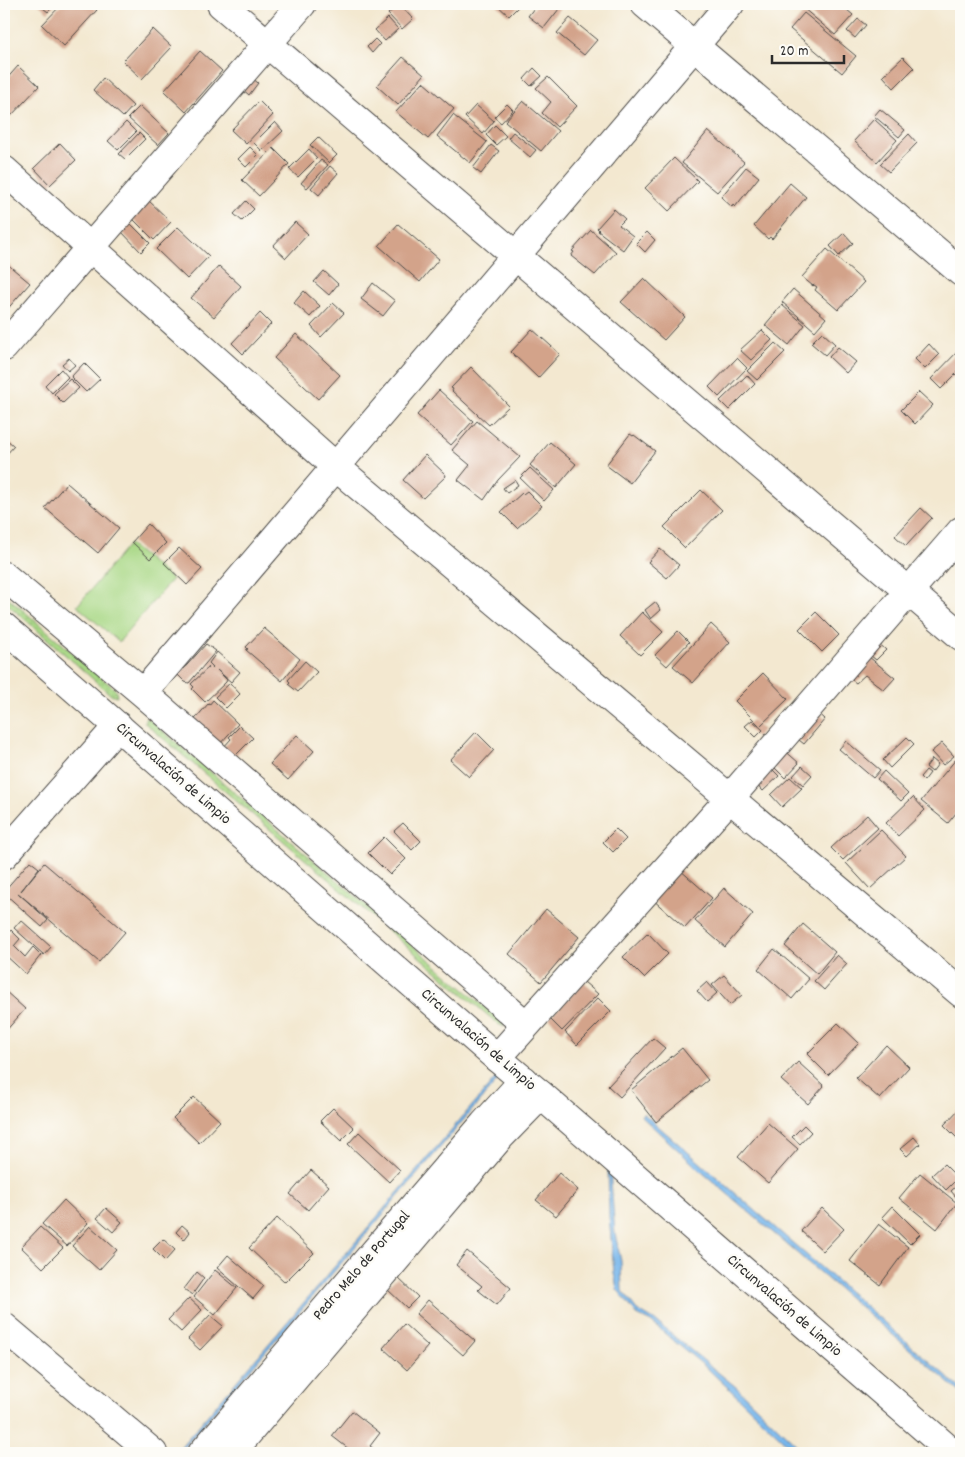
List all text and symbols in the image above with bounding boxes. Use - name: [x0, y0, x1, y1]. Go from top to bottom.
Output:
- scale bar: [772, 32, 845, 64]
- text: 20 m: [780, 41, 808, 63]
- street label: Circunvalación de Limpio: [110, 717, 236, 831]
- street label: Circunvalación de Limpio: [415, 983, 541, 1097]
- street label: Pedro Melo de Portugal: [308, 1206, 416, 1326]
- street label: Circunvalación de Limpio: [721, 1249, 847, 1363]

